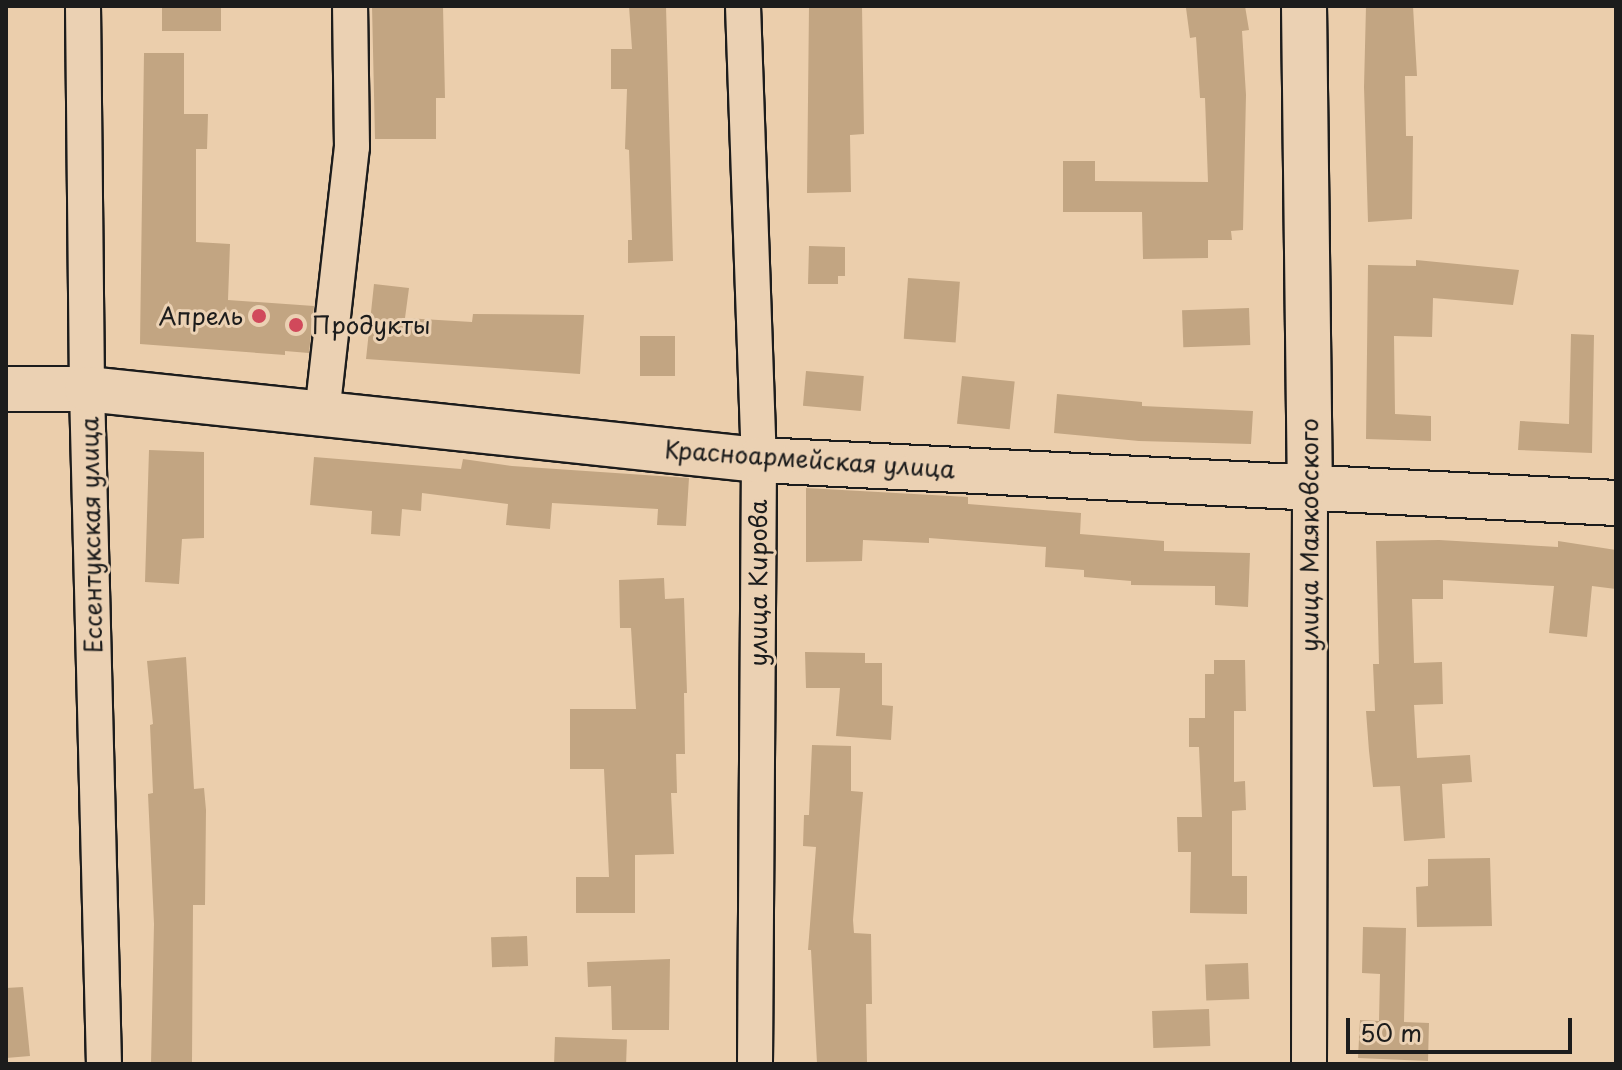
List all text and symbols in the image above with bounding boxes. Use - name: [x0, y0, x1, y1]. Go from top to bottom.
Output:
- place label: Апрель: [158, 302, 243, 330]
- marker: Апрель: [250, 307, 268, 325]
- place label: Продукты: [312, 311, 431, 339]
- marker: Продукты: [287, 316, 305, 334]
- street label: Ессентукская улица: [75, 415, 107, 655]
- street label: улица Маяковского: [1295, 418, 1323, 652]
- street label: Красноармейская улица: [663, 434, 957, 484]
- street label: улица Кирова: [744, 499, 772, 667]
- scale bar: [1350, 1002, 1576, 1052]
- text: 50 m: [1360, 1014, 1422, 1050]

